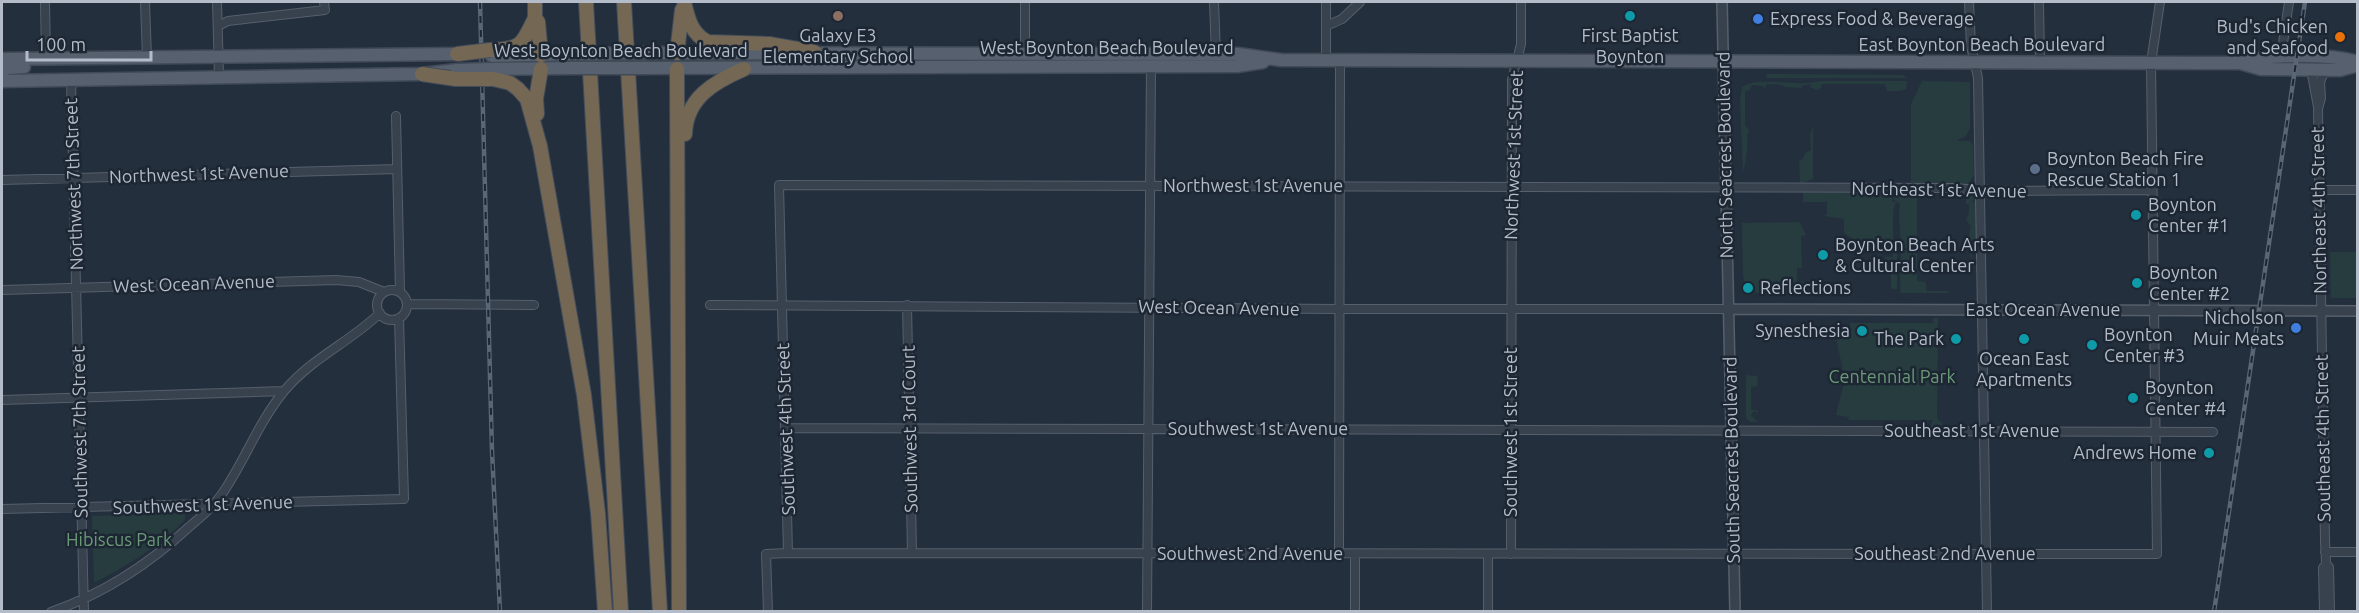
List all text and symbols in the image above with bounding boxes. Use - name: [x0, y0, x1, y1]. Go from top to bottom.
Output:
- place label: Express Food & Beverage: [1770, 8, 1974, 28]
- marker: Galaxy E3 Elementary School: [831, 9, 845, 23]
- marker: First Baptist Boynton: [1623, 9, 1637, 23]
- marker: Express Food & Beverage: [1751, 12, 1765, 26]
- place label: Bud's Chicken and Seafood: [2216, 16, 2328, 57]
- scale bar: [27, 24, 152, 62]
- place label: Galaxy E3 Elementary School: [763, 25, 914, 66]
- place label: First Baptist Boynton: [1581, 25, 1679, 66]
- marker: Bud's Chicken and Seafood: [2333, 30, 2347, 44]
- text: 100 m: [36, 34, 86, 54]
- street label: East Boynton Beach Boulevard: [1859, 34, 2105, 54]
- street label: West Boynton Beach Boulevard: [980, 37, 1234, 57]
- street label: West Boynton Beach Boulevard: [494, 40, 748, 60]
- street label: North Seacrest Boulevard: [1712, 52, 1736, 259]
- street label: Northwest 1st Street: [1500, 70, 1526, 240]
- street label: Northwest 7th Street: [60, 98, 86, 270]
- street label: Northeast 4th Street: [2307, 126, 2329, 294]
- place label: Boynton Beach Fire Rescue Station 1: [2047, 148, 2204, 189]
- street label: Northwest 1st Avenue: [109, 160, 289, 186]
- marker: Boynton Beach Fire Rescue Station 1: [2028, 162, 2042, 176]
- street label: Northwest 1st Avenue: [1163, 175, 1343, 195]
- street label: Northeast 1st Avenue: [1851, 177, 2027, 201]
- place label: Boynton Center #1: [2148, 194, 2229, 235]
- marker: Boynton Center #1: [2129, 208, 2143, 222]
- place label: Boynton Beach Arts & Cultural Center: [1835, 234, 1995, 275]
- marker: Boynton Beach Arts & Cultural Center: [1816, 248, 1830, 262]
- place label: Boynton Center #2: [2149, 262, 2230, 303]
- street label: West Ocean Avenue: [113, 270, 275, 296]
- marker: Boynton Center #2: [2130, 276, 2144, 290]
- place label: Reflections: [1760, 277, 1851, 297]
- marker: Reflections: [1741, 281, 1755, 295]
- street label: West Ocean Avenue: [1138, 296, 1300, 318]
- street label: East Ocean Avenue: [1966, 299, 2120, 319]
- place label: Nicholson Muir Meats: [2193, 307, 2284, 348]
- place label: Synesthesia: [1755, 320, 1850, 340]
- marker: Nicholson Muir Meats: [2289, 321, 2303, 335]
- marker: Synesthesia: [1855, 324, 1869, 338]
- place label: Boynton Center #3: [2104, 324, 2185, 365]
- place label: The Park: [1874, 328, 1944, 348]
- marker: The Park: [1949, 332, 1963, 346]
- marker: Ocean East Apartments: [2017, 332, 2031, 346]
- marker: Boynton Center #3: [2085, 338, 2099, 352]
- street label: Southwest 4th Street: [772, 343, 798, 516]
- street label: Southwest 3rd Court: [898, 345, 920, 513]
- street label: Southwest 7th Street: [67, 346, 91, 518]
- street label: Southwest 1st Street: [1500, 347, 1520, 517]
- place label: Ocean East Apartments: [1976, 348, 2072, 389]
- street label: Southeast 4th Street: [2311, 354, 2333, 522]
- street label: South Seacrest Boulevard: [1719, 357, 1743, 564]
- park label: Centennial Park: [1829, 366, 1956, 386]
- place label: Boynton Center #4: [2145, 377, 2226, 418]
- marker: Boynton Center #4: [2126, 391, 2140, 405]
- street label: Southwest 1st Avenue: [1168, 418, 1348, 438]
- street label: Southeast 1st Avenue: [1884, 420, 2060, 440]
- place label: Andrews Home: [2073, 442, 2197, 462]
- marker: Andrews Home: [2202, 446, 2216, 460]
- street label: Southwest 1st Avenue: [113, 491, 293, 517]
- park label: Hibiscus Park: [66, 529, 172, 549]
- street label: Southwest 2nd Avenue: [1157, 543, 1343, 563]
- street label: Southeast 2nd Avenue: [1854, 543, 2036, 563]

